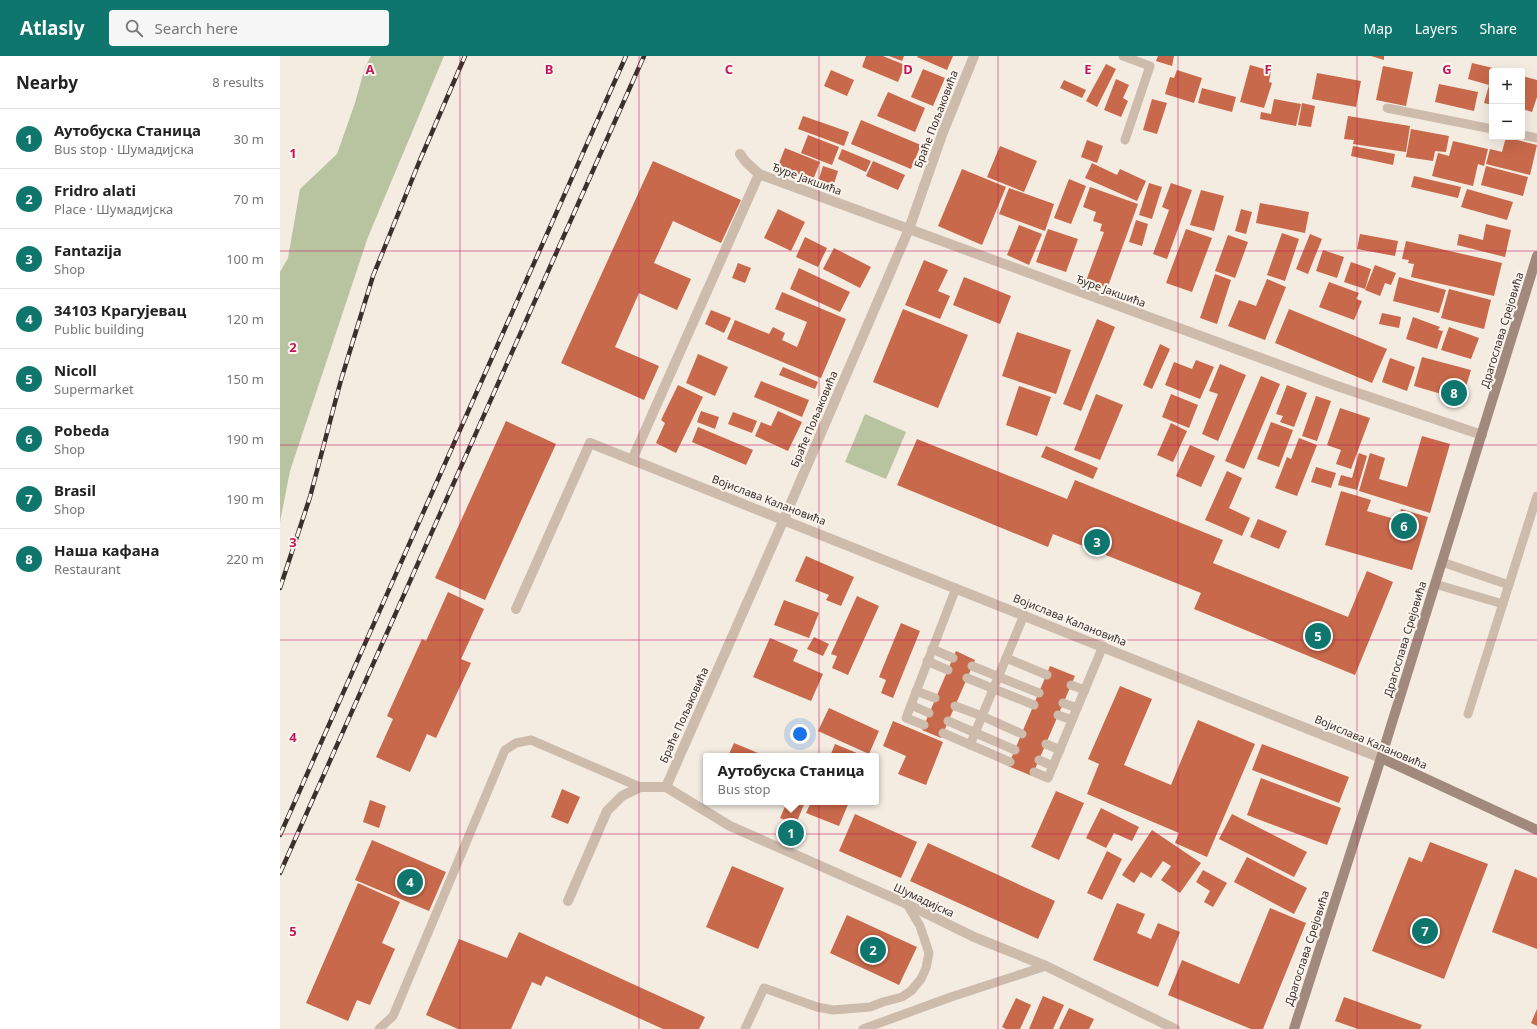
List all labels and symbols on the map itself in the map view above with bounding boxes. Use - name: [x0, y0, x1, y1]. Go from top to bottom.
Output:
- text: A: [366, 60, 375, 78]
- text: B: [545, 60, 553, 78]
- text: C: [725, 60, 733, 78]
- text: D: [903, 60, 913, 78]
- text: E: [1084, 60, 1092, 78]
- text: F: [1264, 60, 1272, 78]
- text: G: [1442, 60, 1452, 78]
- street label: Браће Пољаковића: [910, 68, 961, 170]
- text: 1: [289, 144, 297, 162]
- street label: Ђуре Јакшића: [770, 159, 844, 198]
- street label: Драгослава Срејовића: [1477, 270, 1526, 390]
- street label: Ђуре Јакшића: [1074, 271, 1148, 310]
- text: 2: [289, 338, 297, 356]
- street label: Браће Пољаковића: [786, 368, 841, 469]
- pin: 8: [1441, 378, 1467, 408]
- street label: Војислава Калановића: [710, 471, 828, 528]
- pin: 6: [1391, 511, 1417, 541]
- pin: 3: [1084, 527, 1110, 557]
- text: 3: [289, 533, 297, 551]
- street label: Драгослава Срејовића: [1380, 579, 1429, 699]
- street label: Војислава Калановића: [1011, 590, 1129, 649]
- pin: 5: [1305, 621, 1331, 651]
- street label: Браће Пољаковића: [656, 664, 711, 765]
- street label: Војислава Калановића: [1312, 711, 1430, 772]
- your location: [790, 724, 810, 744]
- text: 4: [289, 728, 297, 746]
- pin: 1: [778, 818, 804, 848]
- pin: 4: [397, 867, 423, 897]
- street label: Шумадијска: [892, 879, 957, 920]
- street label: Драгослава Срејовића: [1281, 888, 1332, 1007]
- pin: 7: [1412, 916, 1438, 946]
- text: 5: [289, 922, 297, 940]
- pin: 2: [860, 935, 886, 965]

